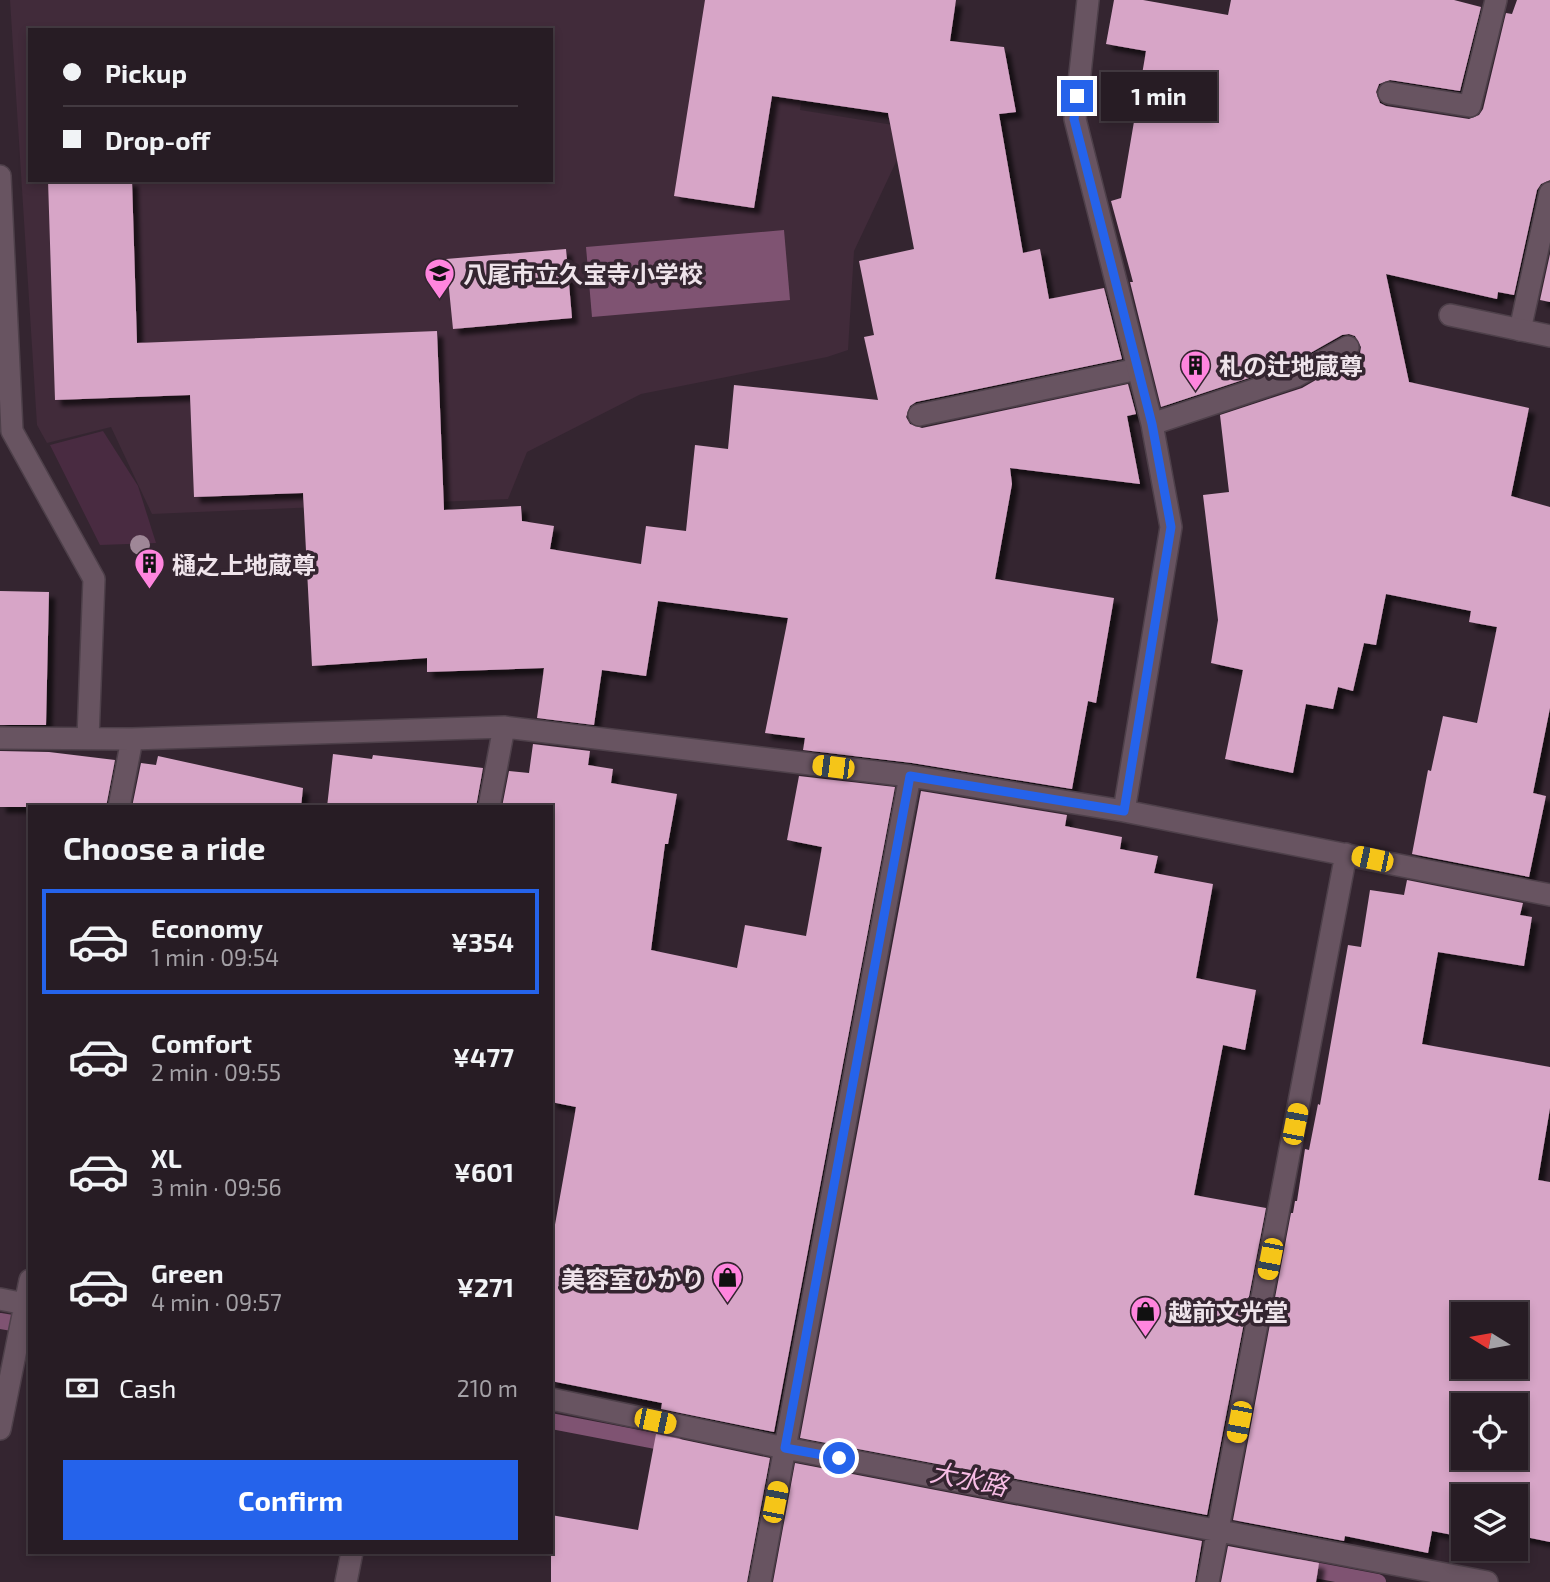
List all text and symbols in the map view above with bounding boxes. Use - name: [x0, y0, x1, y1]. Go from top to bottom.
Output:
- text: Pickup: [105, 57, 187, 88]
- callout: 1 min: [1102, 72, 1217, 120]
- route end: [1061, 80, 1093, 112]
- text: 1 min: [1131, 82, 1187, 110]
- text: Drop-off: [105, 124, 210, 155]
- school or university icon: 八尾市立久宝寺小学校: [423, 256, 457, 300]
- place label: 八尾市立久宝寺小学校: [463, 259, 703, 288]
- building icon: 札の辻地蔵尊: [1179, 348, 1213, 392]
- place label: 札の辻地蔵尊: [1219, 351, 1363, 380]
- building icon: 樋之上地蔵尊: [132, 547, 166, 591]
- place label: 樋之上地蔵尊: [172, 550, 316, 579]
- car: [811, 754, 856, 780]
- text: Choose a ride: [63, 828, 266, 866]
- car: [1350, 844, 1395, 874]
- icon: car: [67, 910, 130, 973]
- text: Economy: [151, 912, 263, 943]
- text: ¥354: [451, 926, 514, 957]
- text: 1 min · 09:54: [151, 943, 279, 971]
- icon: car: [67, 1025, 130, 1088]
- text: Comfort: [151, 1027, 252, 1058]
- text: ¥477: [453, 1041, 514, 1072]
- text: 2 min · 09:55: [151, 1058, 281, 1086]
- car: [1281, 1101, 1310, 1147]
- icon: car: [67, 1140, 130, 1203]
- text: XL: [151, 1142, 182, 1173]
- text: ¥601: [454, 1156, 514, 1187]
- text: 3 min · 09:56: [151, 1173, 282, 1201]
- car: [1256, 1236, 1285, 1282]
- icon: car: [67, 1255, 130, 1318]
- text: Green: [151, 1257, 224, 1288]
- shop icon: 美容室ひかり: [711, 1261, 745, 1305]
- place label: 美容室ひかり: [561, 1264, 705, 1293]
- text: ¥271: [457, 1271, 514, 1302]
- text: 4 min · 09:57: [151, 1288, 282, 1316]
- shop icon: 越前文光堂: [1128, 1294, 1162, 1338]
- place label: 越前文光堂: [1168, 1297, 1288, 1326]
- north arrow: [1451, 1302, 1528, 1379]
- map controls: [1451, 1302, 1528, 1561]
- icon: cash: [63, 1369, 101, 1407]
- text: Cash: [119, 1372, 176, 1403]
- text: 210 m: [457, 1374, 518, 1402]
- button: locate: [1451, 1393, 1528, 1470]
- car: [1225, 1399, 1254, 1445]
- car: [633, 1406, 678, 1436]
- route start: [823, 1442, 855, 1474]
- water label: 大水路: [928, 1455, 1012, 1501]
- button: Confirm: [63, 1460, 518, 1540]
- car: [761, 1479, 790, 1525]
- button: layers: [1451, 1484, 1528, 1561]

